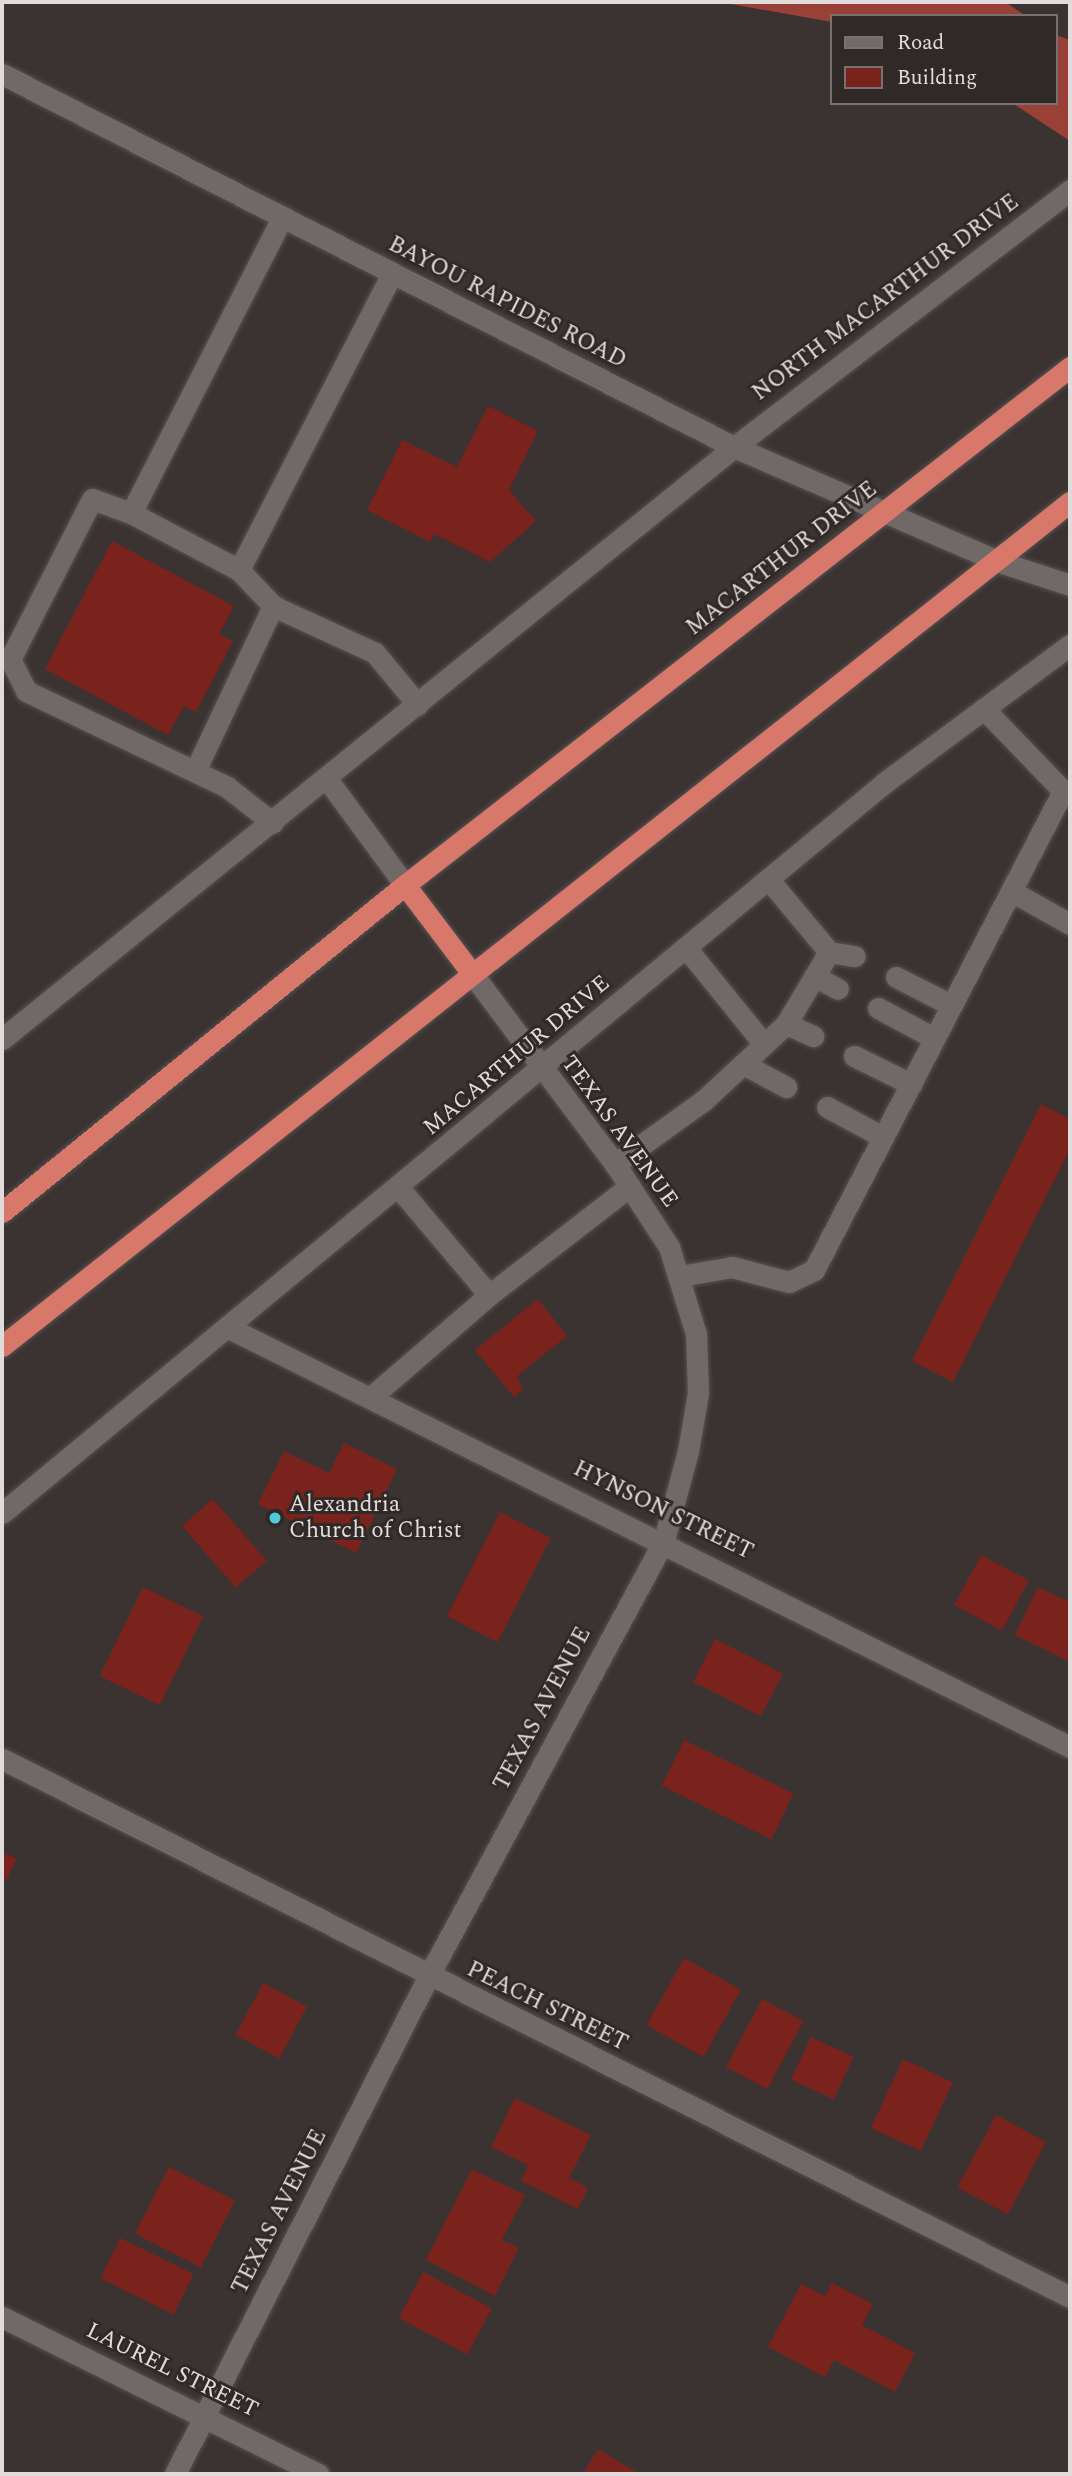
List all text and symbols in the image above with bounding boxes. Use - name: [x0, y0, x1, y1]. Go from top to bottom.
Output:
- legend: [830, 14, 1058, 105]
- text: Road: [897, 27, 944, 59]
- text: Building: [897, 62, 977, 94]
- street label: NORTH MACARTHUR DRIVE: [747, 189, 1025, 407]
- street label: BAYOU RAPIDES ROAD: [383, 231, 631, 375]
- street label: MACARTHUR DRIVE: [681, 476, 883, 642]
- street label: MACARTHUR DRIVE: [418, 970, 616, 1142]
- street label: TEXAS AVENUE: [555, 1051, 683, 1213]
- street label: HYNSON STREET: [568, 1455, 758, 1567]
- place label: Alexandria Church of Christ: [289, 1491, 462, 1545]
- marker: Alexandria Church of Christ: [267, 1510, 283, 1526]
- street label: TEXAS AVENUE: [488, 1623, 598, 1795]
- street label: PEACH STREET: [462, 1956, 632, 2058]
- street label: TEXAS AVENUE: [227, 2125, 333, 2299]
- street label: LAUREL STREET: [82, 2317, 262, 2425]

